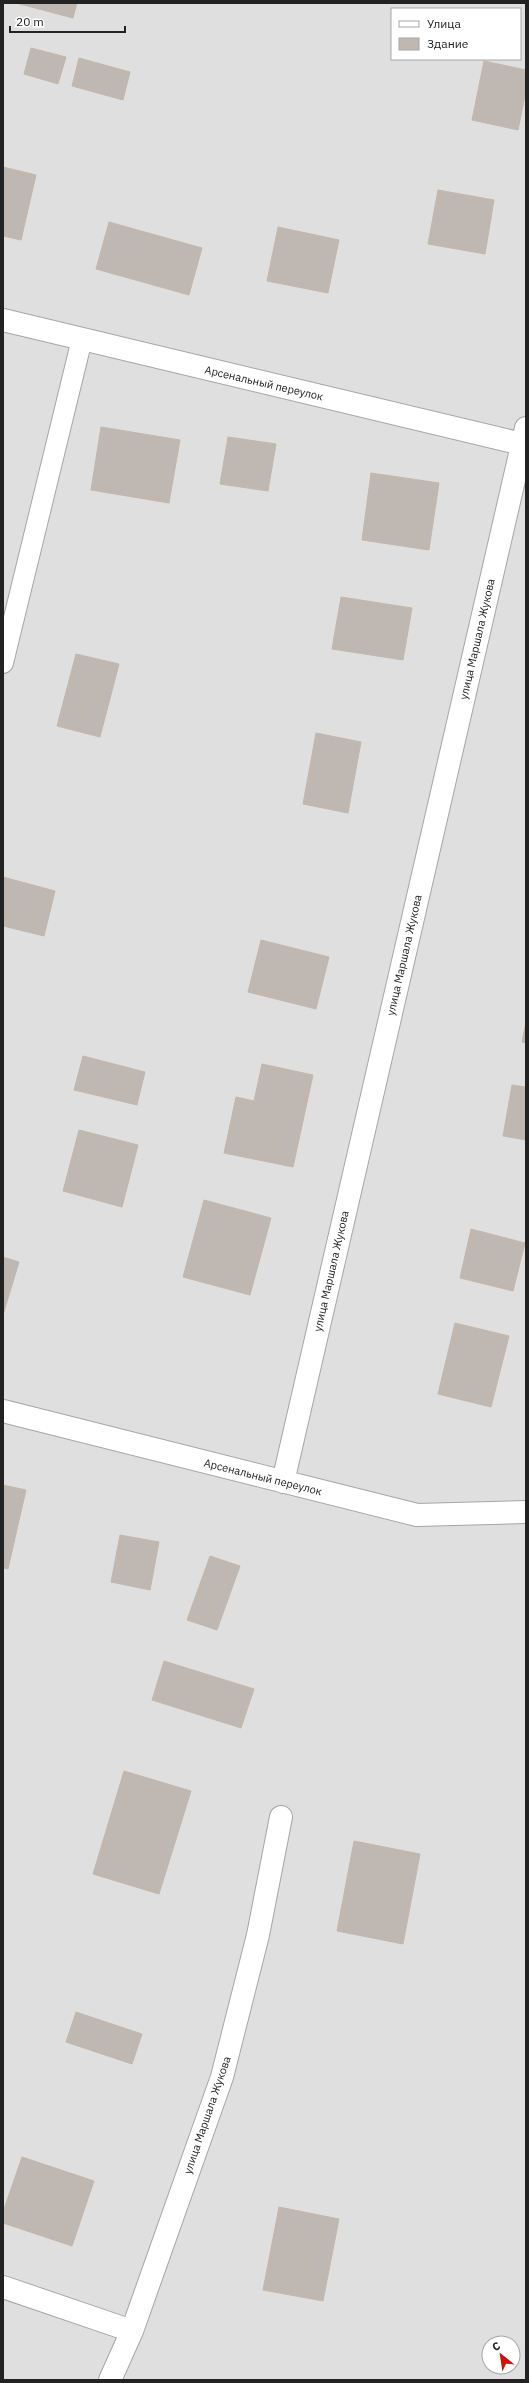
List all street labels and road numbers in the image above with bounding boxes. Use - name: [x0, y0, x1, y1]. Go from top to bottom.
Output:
- street label: Арсенальный переулок: [203, 363, 325, 403]
- street label: улица Маршала Жукова: [456, 577, 498, 701]
- street label: улица Маршала Жукова: [383, 893, 425, 1017]
- street label: улица Маршала Жукова: [310, 1209, 352, 1333]
- street label: Арсенальный переулок: [202, 1456, 324, 1498]
- street label: улица Маршала Жукова: [180, 2054, 234, 2176]

